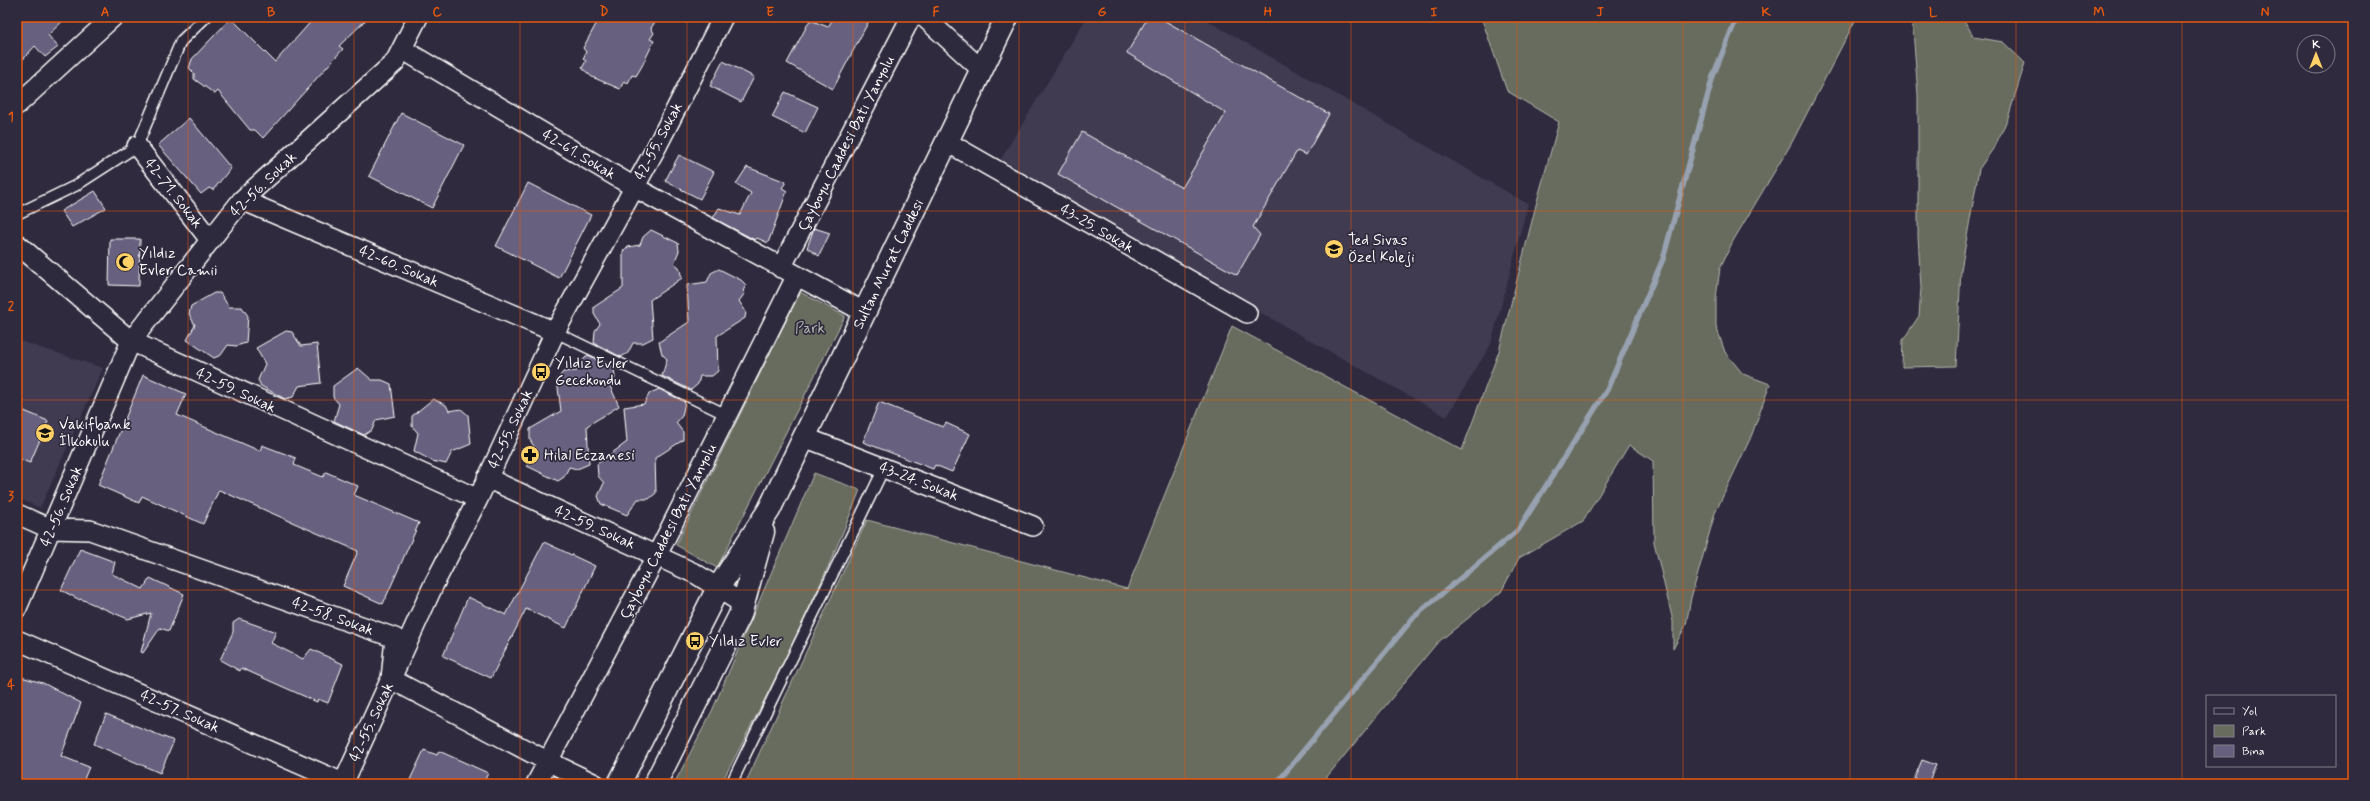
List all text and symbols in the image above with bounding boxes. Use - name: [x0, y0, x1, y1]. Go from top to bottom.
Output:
- text: A: [101, 4, 109, 21]
- text: B: [267, 4, 276, 21]
- text: C: [432, 4, 442, 21]
- text: D: [600, 4, 609, 21]
- text: E: [766, 4, 774, 21]
- text: F: [933, 4, 940, 21]
- text: G: [1098, 4, 1107, 21]
- text: H: [1264, 4, 1273, 21]
- text: I: [1431, 4, 1438, 21]
- text: J: [1596, 4, 1604, 21]
- text: K: [1761, 4, 1771, 21]
- text: L: [1929, 4, 1938, 21]
- text: M: [2093, 4, 2105, 21]
- text: N: [2261, 4, 2270, 21]
- north arrow: [2296, 34, 2336, 74]
- text: K: [2312, 38, 2320, 52]
- street label: Çayboyu Caddesi Batı Yanyolu: [794, 52, 900, 235]
- street label: 42-55. Sokak: [630, 99, 688, 184]
- text: 1: [8, 109, 14, 126]
- street label: 42-61. Sokak: [538, 125, 619, 185]
- street label: 42-56. Sokak: [226, 148, 301, 222]
- street label: 42-71. Sokak: [139, 154, 207, 233]
- street label: Sultan Murat Caddesi: [849, 196, 929, 333]
- street label: 43-25. Sokak: [1056, 200, 1137, 258]
- place label: Ted Sivas Özel Koleji: [1348, 231, 1415, 268]
- school or university icon: Ted Sivas Özel Koleji: [1323, 238, 1345, 260]
- street label: 42-60. Sokak: [356, 241, 442, 293]
- place label: Yıldız Evler Camii: [139, 244, 218, 281]
- mosque icon: Yıldız Evler Camii: [114, 251, 136, 273]
- text: 2: [8, 298, 15, 315]
- park label: Park: [795, 319, 825, 339]
- place label: Yıldız Evler Gecekondu: [555, 354, 628, 391]
- bus stop icon: Yıldız Evler Gecekondu: [530, 361, 552, 383]
- street label: 42-59. Sokak: [192, 364, 279, 418]
- street label: 42-55. Sokak: [484, 386, 538, 472]
- place label: Vakıfbank İlkokulu: [59, 415, 131, 452]
- school or university icon: Vakıfbank İlkokulu: [34, 422, 56, 444]
- street label: Çayboyu Caddesi Batı Yanyolu: [616, 440, 722, 623]
- pharmacy icon: Hilal Eczanesi: [519, 444, 541, 466]
- place label: Hilal Eczanesi: [544, 446, 635, 466]
- street label: 43-24. Sokak: [876, 458, 961, 506]
- street label: 42-56. Sokak: [36, 463, 88, 550]
- text: 3: [8, 488, 14, 505]
- street label: 42-59. Sokak: [551, 501, 638, 555]
- street label: 42-58. Sokak: [289, 593, 376, 641]
- bus stop icon: Yıldız Evler: [684, 630, 706, 652]
- place label: Yıldız Evler: [709, 632, 782, 652]
- text: 4: [7, 677, 15, 694]
- street label: 42-55. Sokak: [345, 679, 399, 765]
- street label: 42-57. Sokak: [137, 685, 223, 738]
- legend: [2206, 695, 2336, 767]
- text: Yol: [2242, 704, 2257, 720]
- text: Park: [2242, 724, 2266, 740]
- text: Bina: [2242, 744, 2265, 760]

